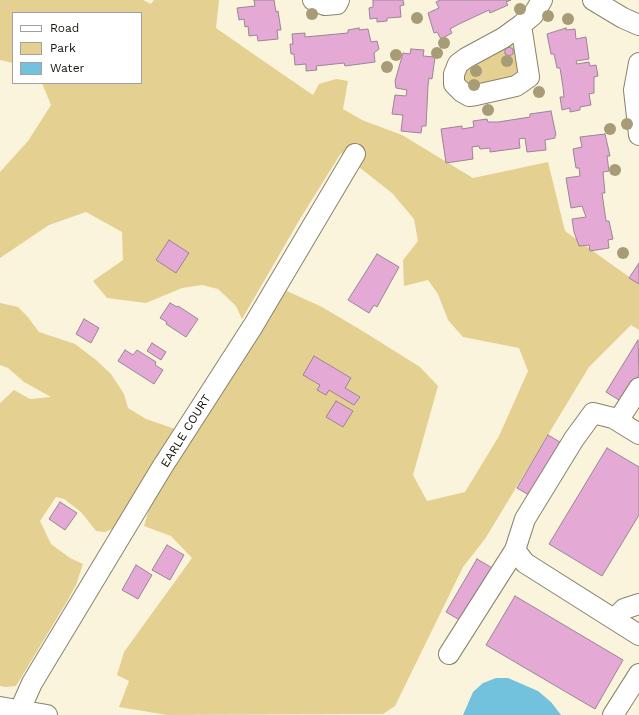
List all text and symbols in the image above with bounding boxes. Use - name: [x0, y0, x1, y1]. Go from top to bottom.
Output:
- legend: [12, 12, 142, 84]
- text: Road: [50, 21, 79, 35]
- text: Park: [50, 41, 76, 55]
- text: Water: [50, 61, 84, 75]
- street label: EARLE COURT: [158, 392, 214, 470]

